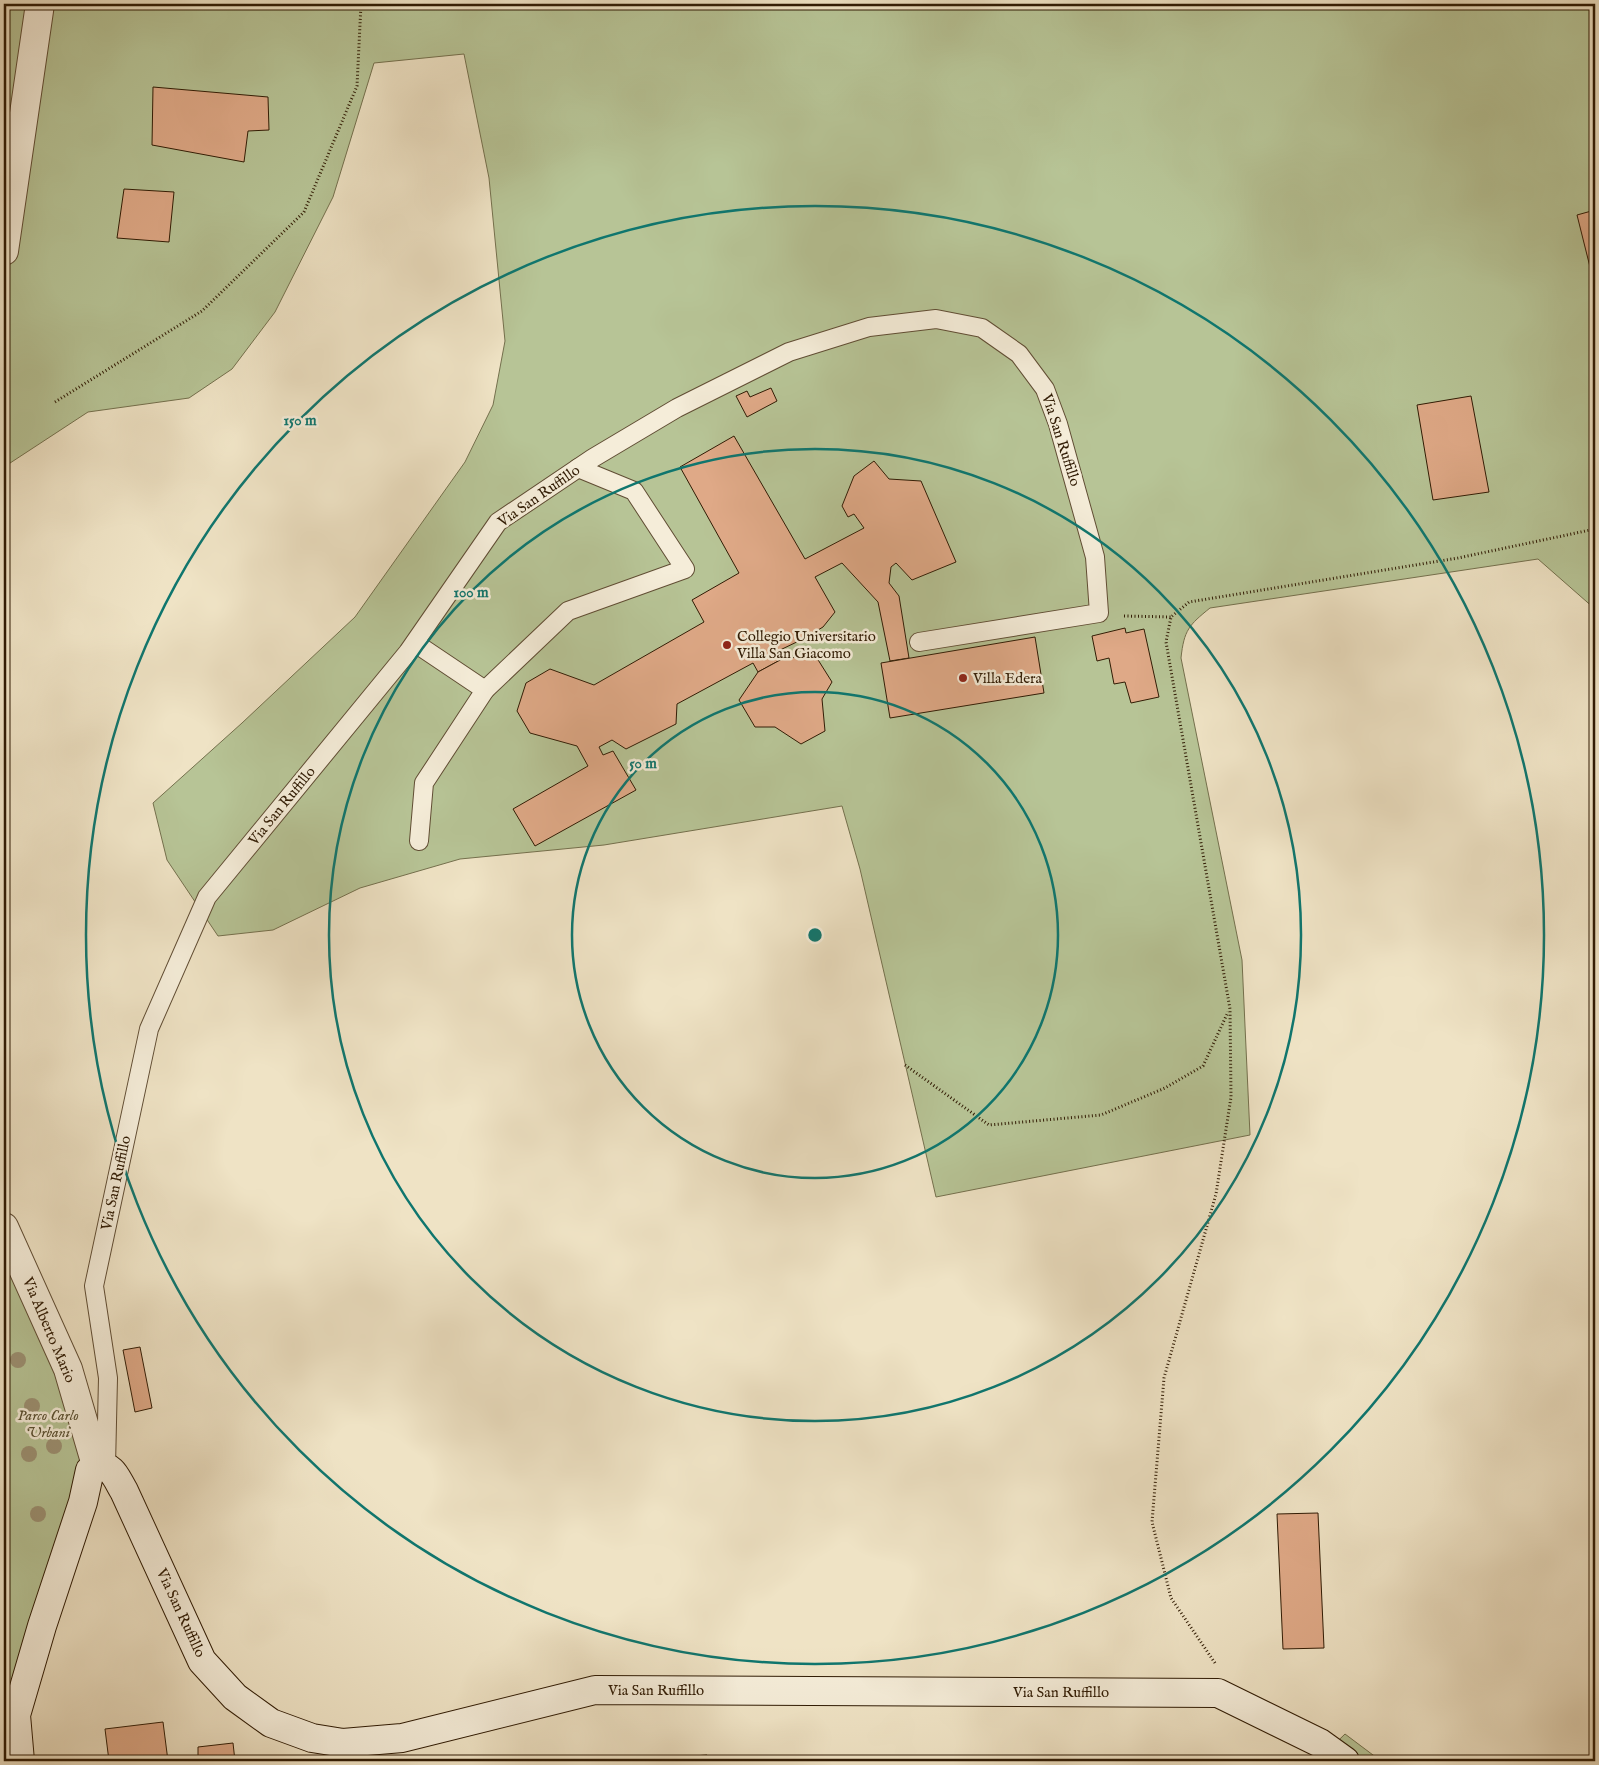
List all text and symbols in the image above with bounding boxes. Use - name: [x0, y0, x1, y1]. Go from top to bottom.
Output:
- street label: Via San Ruffillo: [1037, 390, 1085, 489]
- text: 150 m: [283, 411, 317, 430]
- street label: Via San Ruffillo: [493, 461, 584, 532]
- text: 100 m: [453, 583, 489, 602]
- place label: Collegio Universitario Villa San Giacomo: [736, 627, 876, 663]
- marker: Collegio Universitario Villa San Giacomo: [721, 639, 733, 651]
- place label: Villa Edera: [972, 669, 1043, 688]
- marker: Villa Edera: [957, 672, 969, 684]
- text: 50 m: [629, 754, 657, 773]
- street label: Via San Ruffillo: [244, 763, 320, 850]
- centre of rings: [806, 926, 824, 944]
- street label: Via San Ruffillo: [97, 1134, 135, 1233]
- street label: Via Alberto Mario: [18, 1273, 80, 1386]
- park label: Parco Carlo Urbani: [17, 1406, 79, 1442]
- street label: Via San Ruffillo: [152, 1565, 210, 1661]
- street label: Via San Ruffillo: [607, 1681, 704, 1700]
- street label: Via San Ruffillo: [1012, 1683, 1109, 1702]

